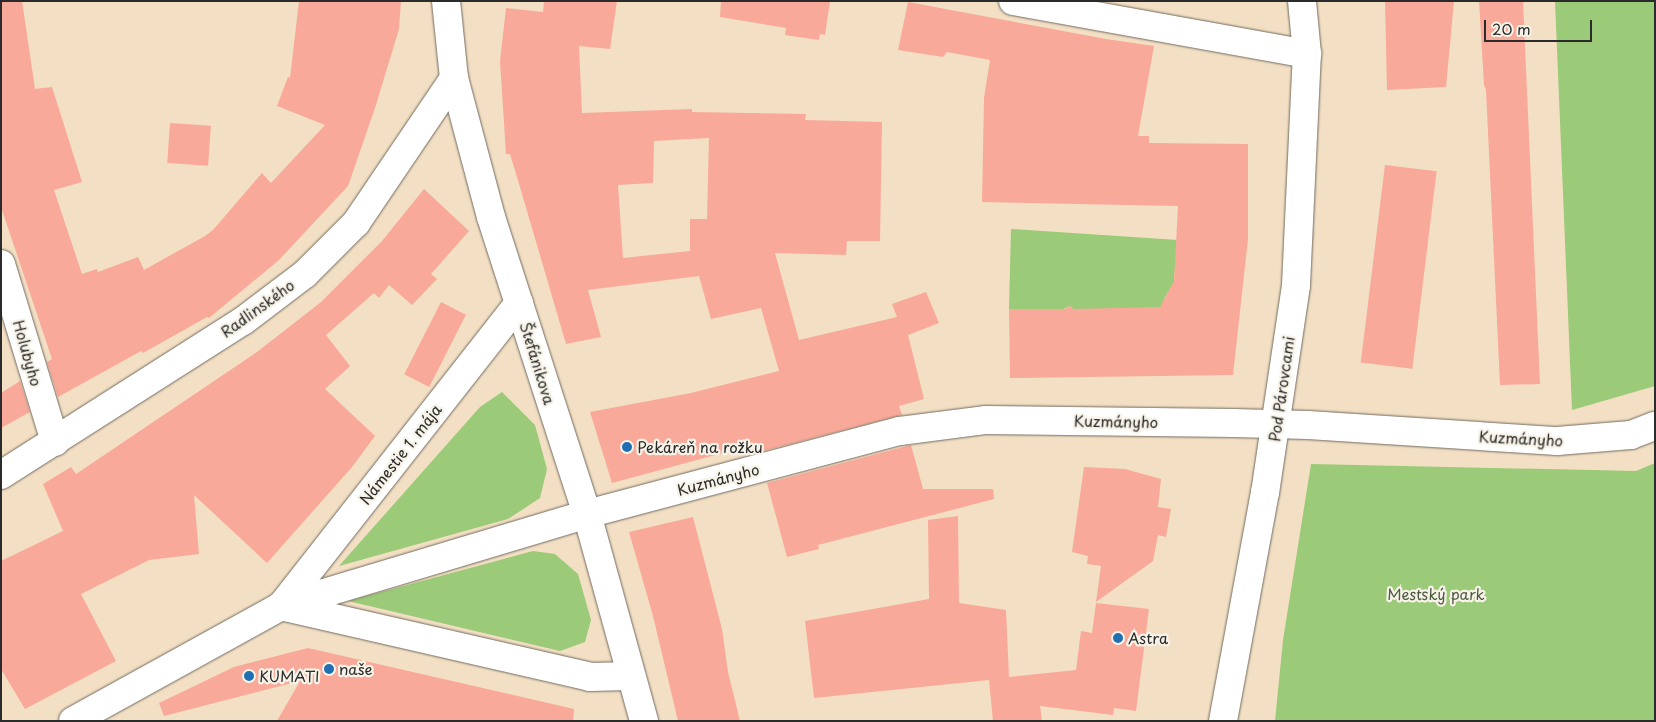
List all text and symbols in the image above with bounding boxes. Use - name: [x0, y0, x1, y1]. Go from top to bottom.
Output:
- scale bar: [1486, 10, 1594, 42]
- text: 20 m: [1492, 17, 1531, 40]
- street label: Radlinského: [217, 275, 297, 341]
- street label: Holubyho: [10, 318, 46, 388]
- street label: Štefánikova: [517, 320, 559, 406]
- street label: Pod Párovcami: [1265, 335, 1297, 443]
- street label: Námestie 1. mája: [355, 400, 445, 508]
- street label: Kuzmányho: [1074, 411, 1158, 431]
- street label: Kuzmányho: [1478, 427, 1564, 449]
- place label: Pekáreň na rožku: [637, 438, 765, 456]
- marker: Pekáreň na rožku: [621, 441, 633, 453]
- street label: Kuzmányho: [675, 459, 761, 499]
- park label: Mestský park: [1387, 585, 1485, 603]
- place label: Astra: [1128, 629, 1168, 647]
- marker: Astra: [1112, 632, 1124, 644]
- place label: naše: [339, 660, 372, 678]
- marker: naše: [323, 663, 335, 675]
- place label: KUMATI: [259, 667, 320, 685]
- marker: KUMATI: [243, 670, 255, 682]

